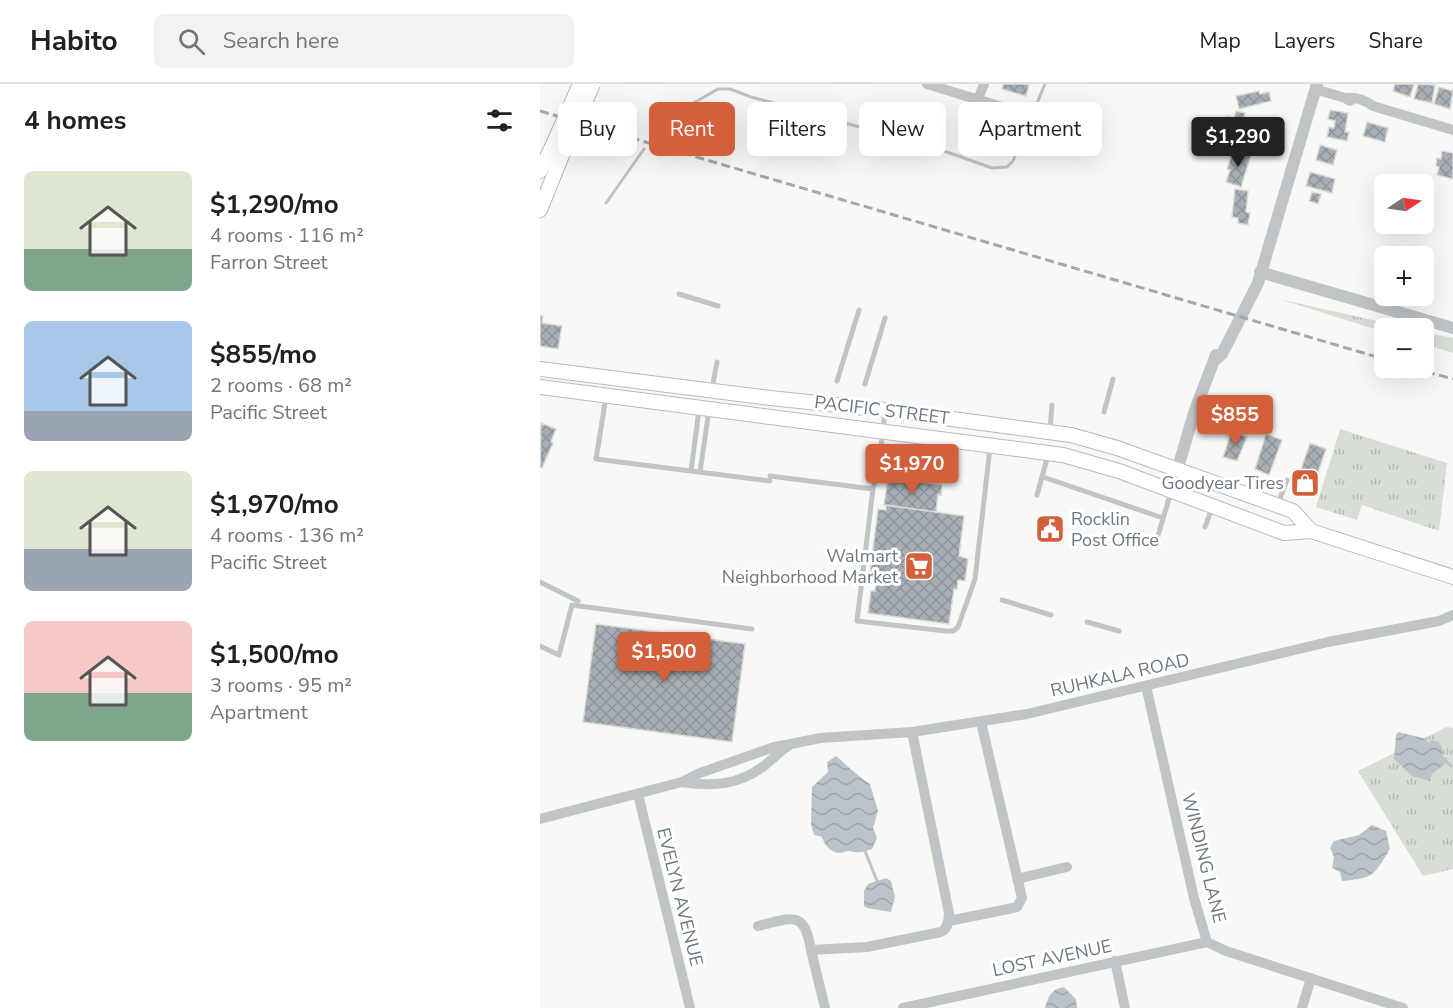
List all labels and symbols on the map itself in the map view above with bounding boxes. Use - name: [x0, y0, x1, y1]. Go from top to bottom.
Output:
- pin: $1,290: [1189, 117, 1287, 168]
- north arrow: [1374, 174, 1434, 234]
- street label: PACIFIC STREET: [813, 390, 951, 430]
- pin: $855: [1199, 395, 1271, 446]
- pin: $1,970: [863, 444, 961, 495]
- shop icon: Goodyear Tires: [1289, 467, 1321, 499]
- place label: Goodyear Tires: [1162, 471, 1284, 495]
- place label: Rocklin Post Office: [1071, 507, 1159, 552]
- public building icon: Rocklin Post Office: [1034, 513, 1066, 545]
- place label: Walmart Neighborhood Market: [722, 544, 899, 589]
- supermarket icon: Walmart Neighborhood Market: [903, 550, 935, 582]
- pin: $1,500: [615, 632, 713, 683]
- street label: RUHKALA ROAD: [1048, 647, 1192, 703]
- street label: WINDING LANE: [1176, 791, 1232, 925]
- street label: EVELYN AVENUE: [651, 825, 709, 969]
- street label: LOST AVENUE: [990, 934, 1114, 982]

